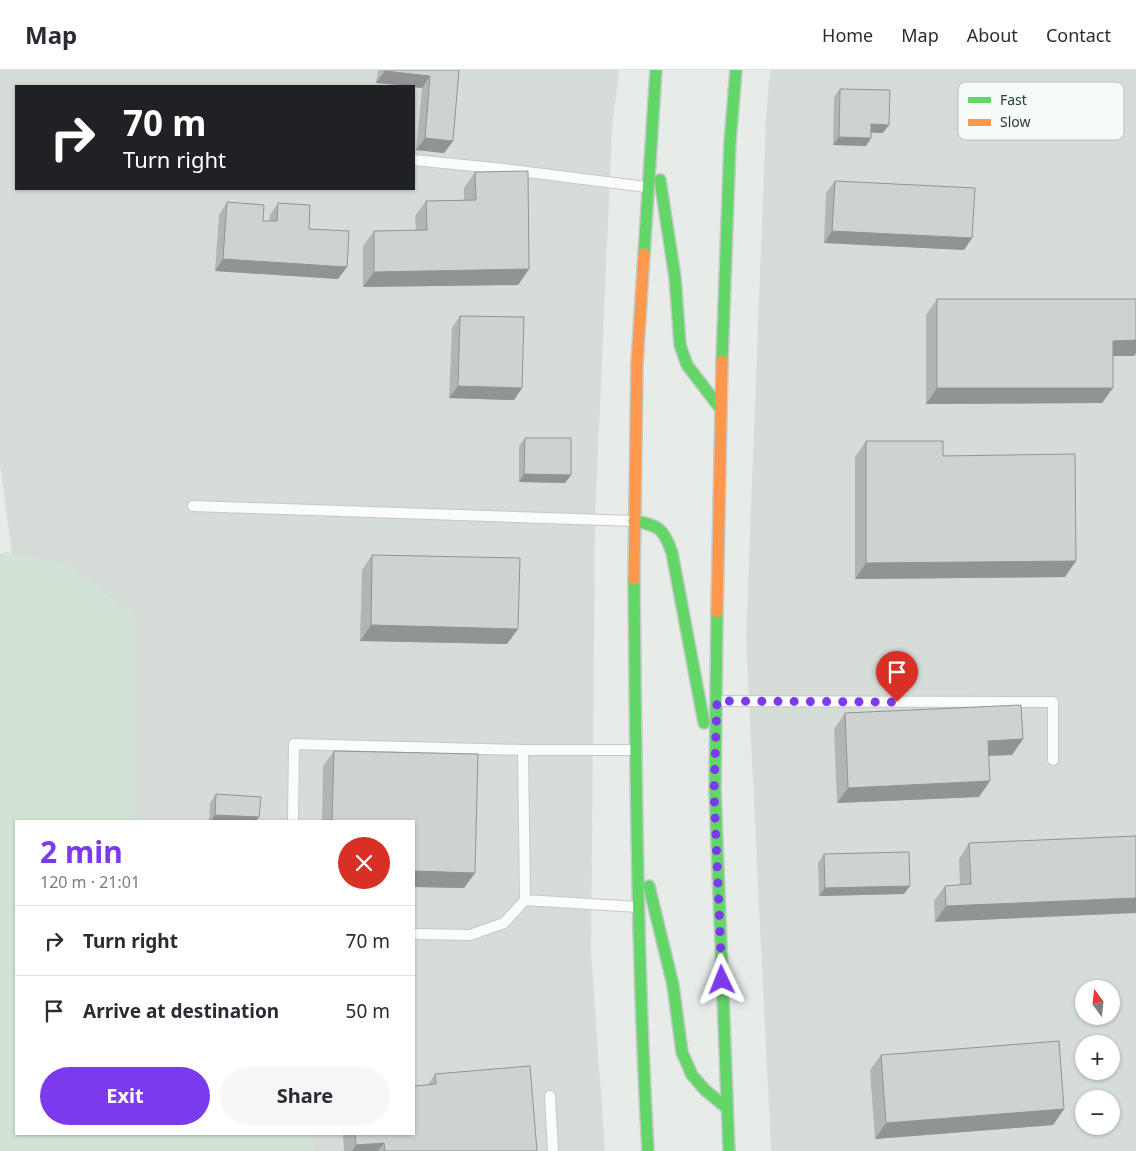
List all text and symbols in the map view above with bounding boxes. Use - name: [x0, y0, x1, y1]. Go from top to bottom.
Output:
- text: Map: [25, 18, 77, 51]
- text: Home: [822, 23, 873, 47]
- text: Map: [901, 23, 939, 47]
- text: About: [967, 23, 1018, 47]
- text: Contact: [1046, 23, 1111, 47]
- legend: [958, 82, 1124, 140]
- text: Fast: [1000, 90, 1027, 109]
- text: 70 m: [123, 99, 206, 146]
- icon: right: [40, 105, 105, 170]
- text: Slow: [1000, 112, 1031, 131]
- text: Turn right: [123, 144, 226, 174]
- pin: [876, 651, 918, 702]
- icon: arrive: [883, 658, 911, 686]
- text: 2 min: [40, 831, 123, 872]
- button: close: [338, 837, 390, 889]
- text: 120 m · 21:01: [40, 871, 140, 893]
- icon: right: [40, 927, 68, 955]
- text: Turn right: [83, 928, 178, 954]
- text: 70 m: [346, 928, 390, 954]
- position arrow: [695, 953, 747, 1005]
- north arrow: [1075, 980, 1120, 1025]
- map controls: [1075, 980, 1120, 1135]
- icon: arrive: [40, 997, 68, 1025]
- text: Arrive at destination: [83, 998, 279, 1024]
- text: 50 m: [346, 998, 390, 1024]
- button: +: [1075, 1035, 1120, 1080]
- button: Exit: [40, 1067, 210, 1125]
- button: Share: [220, 1067, 390, 1125]
- button: −: [1075, 1090, 1120, 1135]

